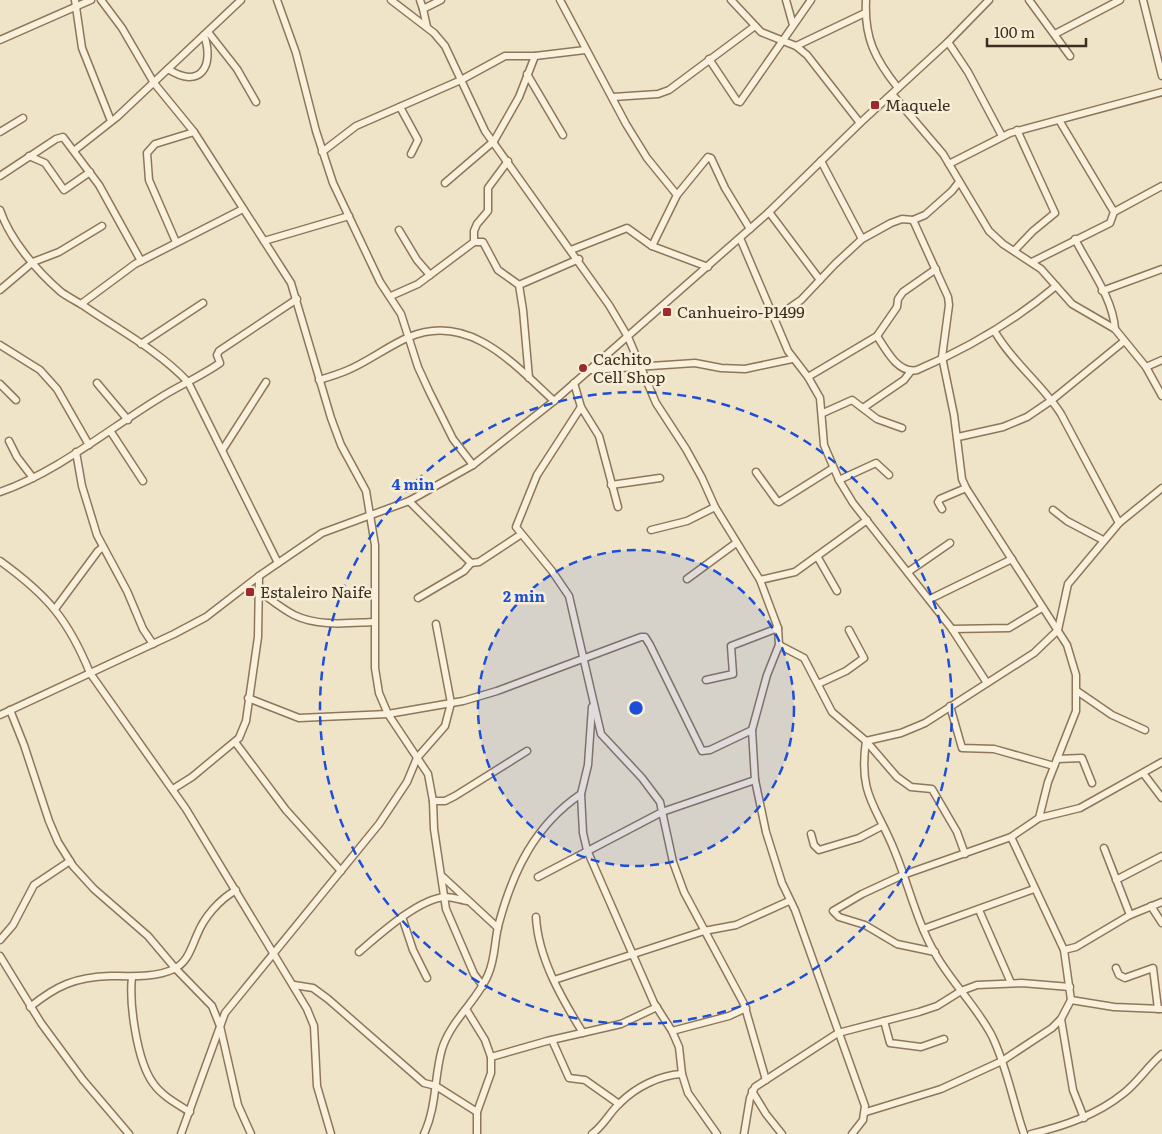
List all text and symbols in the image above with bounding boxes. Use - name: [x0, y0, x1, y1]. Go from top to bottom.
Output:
- scale bar: [987, 15, 1086, 47]
- text: 100 m: [994, 20, 1035, 43]
- place label: Maquele: [885, 92, 950, 116]
- marker: Maquele: [869, 99, 881, 111]
- place label: Canhueiro-P1499: [677, 299, 805, 323]
- marker: Canhueiro-P1499: [661, 306, 673, 318]
- place label: Cachito Cell Shop: [593, 346, 665, 388]
- marker: Cachito Cell Shop: [577, 362, 589, 374]
- text: 4 min: [392, 472, 435, 495]
- place label: Estaleiro Naife: [260, 579, 372, 603]
- text: 2 min: [503, 584, 546, 607]
- marker: Estaleiro Naife: [244, 586, 256, 598]
- centre of rings: [627, 699, 645, 717]

